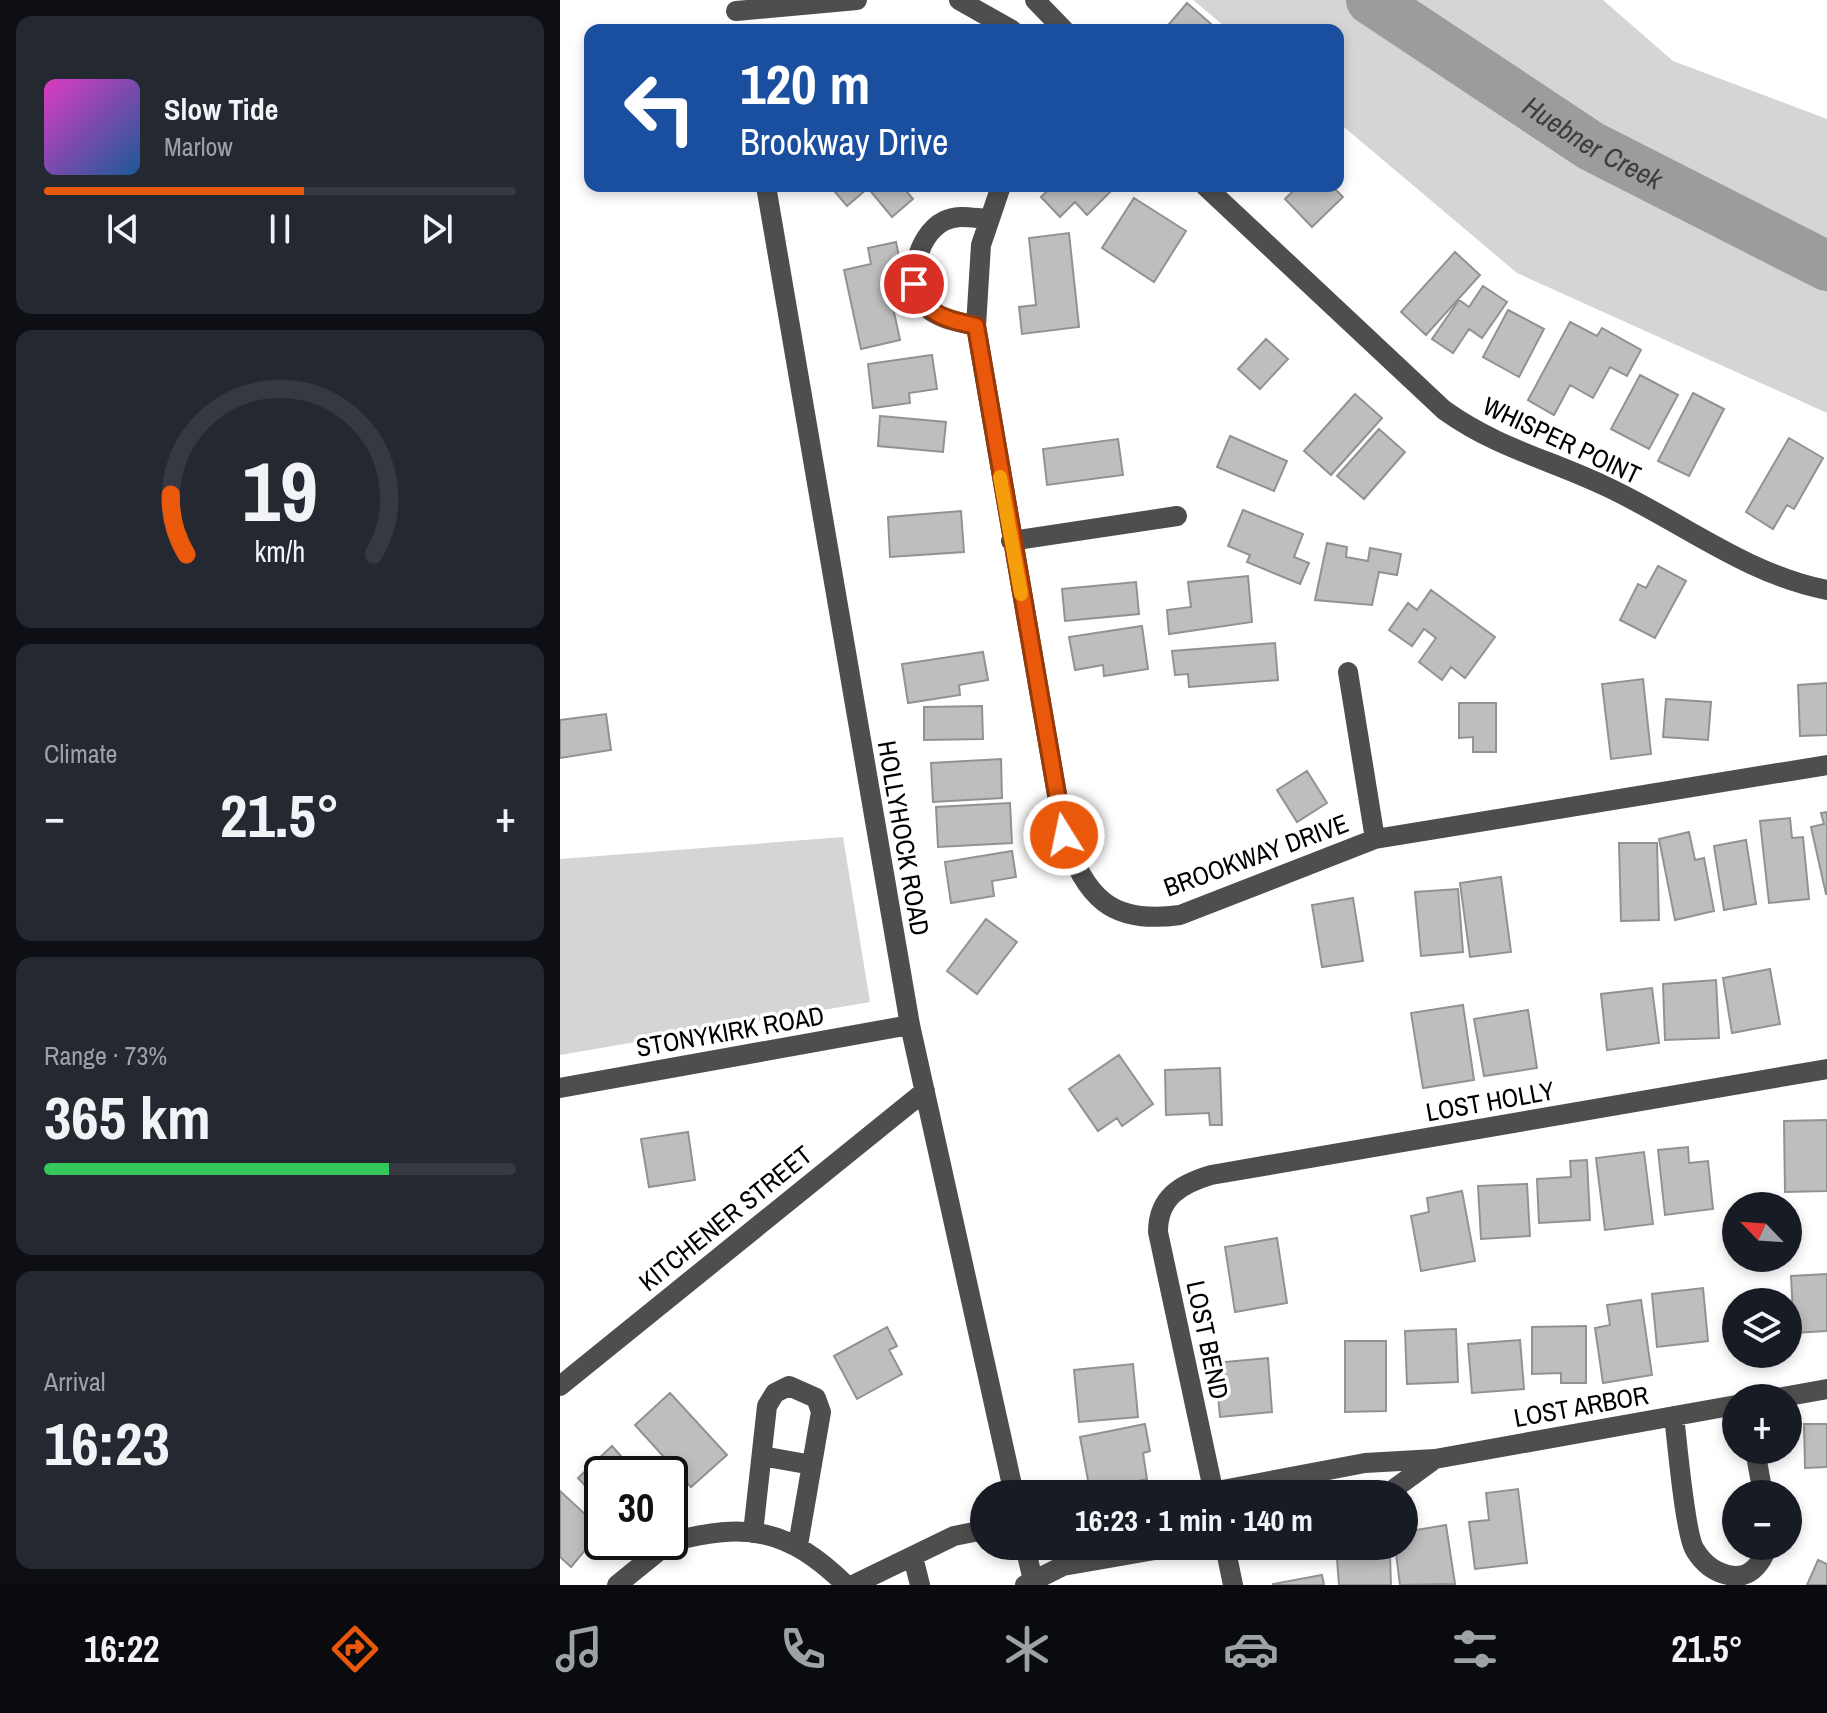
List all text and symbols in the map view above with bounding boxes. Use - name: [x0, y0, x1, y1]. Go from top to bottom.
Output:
- text: 120 m: [740, 46, 870, 121]
- icon: left: [608, 56, 712, 160]
- water label: Huebner Creek: [1516, 87, 1670, 199]
- text: Slow Tide: [164, 89, 278, 129]
- text: Brookway Drive: [740, 118, 948, 166]
- text: Marlow: [164, 129, 233, 164]
- icon: previous: [101, 207, 145, 251]
- icon: pause: [258, 207, 302, 251]
- icon: next: [415, 207, 459, 251]
- pin: [880, 250, 948, 318]
- icon: arrive: [892, 262, 936, 306]
- street label: WHISPER POINT: [1477, 388, 1647, 492]
- text: 19: [242, 434, 318, 546]
- text: km/h: [255, 532, 305, 571]
- text: Climate: [44, 736, 117, 771]
- street label: HOLLYHOCK ROAD: [870, 738, 938, 938]
- text: 21.5°: [220, 775, 340, 856]
- text: −: [44, 786, 65, 846]
- text: +: [495, 786, 516, 846]
- position arrow: [1022, 793, 1106, 877]
- street label: BROOKWAY DRIVE: [1159, 805, 1353, 905]
- street label: STONYKIRK ROAD: [633, 997, 827, 1065]
- text: Range · 73%: [44, 1038, 167, 1073]
- street label: LOST HOLLY: [1423, 1072, 1558, 1129]
- text: 365 km: [44, 1077, 211, 1158]
- street label: KITCHENER STREET: [631, 1137, 819, 1299]
- north arrow: [1722, 1192, 1802, 1272]
- map controls: [1722, 1192, 1802, 1560]
- street label: LOST BEND: [1178, 1277, 1238, 1403]
- button: layers: [1722, 1288, 1802, 1368]
- text: Arrival: [44, 1364, 106, 1399]
- street label: LOST ARBOR: [1511, 1377, 1651, 1435]
- button: +: [1722, 1384, 1802, 1464]
- text: 16:23: [44, 1403, 170, 1484]
- speed limit sign: 30: [584, 1456, 688, 1560]
- button: −: [1722, 1480, 1802, 1560]
- text: 16:23 · 1 min · 140 m: [1075, 1500, 1313, 1540]
- icon: directions: [327, 1621, 383, 1677]
- icon: music: [551, 1621, 607, 1677]
- icon: phone: [775, 1621, 831, 1677]
- icon: climate: [999, 1621, 1055, 1677]
- icon: car: [1223, 1621, 1279, 1677]
- icon: filters: [1447, 1621, 1503, 1677]
- text: 16:22: [84, 1625, 159, 1673]
- text: 21.5°: [1671, 1625, 1743, 1673]

